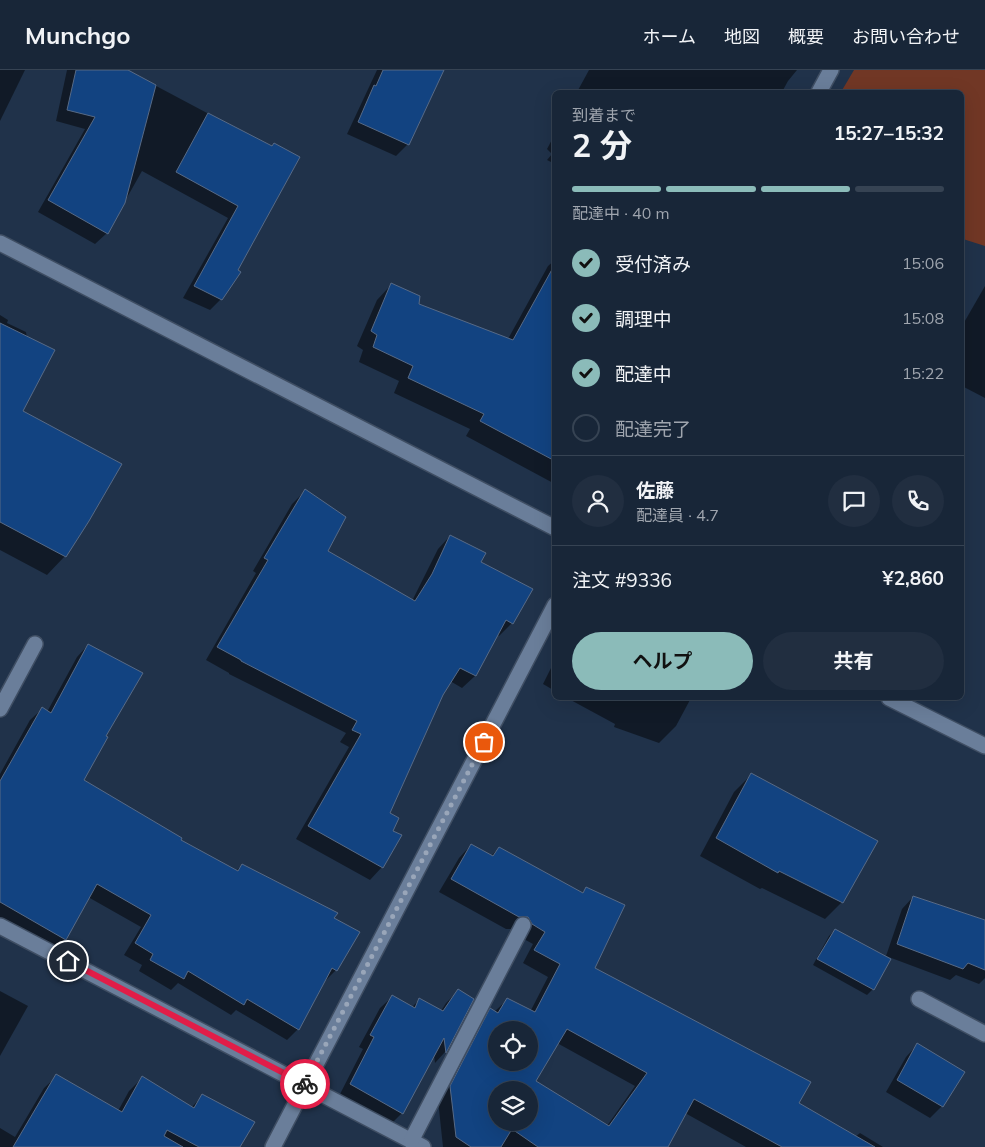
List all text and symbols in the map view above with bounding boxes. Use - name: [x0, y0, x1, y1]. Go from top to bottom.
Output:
- text: Munchgo: [25, 20, 130, 50]
- text: ホーム: [643, 25, 696, 48]
- text: 地図: [724, 25, 760, 48]
- text: 概要: [788, 25, 824, 48]
- text: お問い合わせ: [852, 25, 960, 48]
- text: 到着まで: [572, 105, 636, 125]
- text: 15:27–15:32: [834, 121, 944, 145]
- text: 2 分: [572, 125, 632, 165]
- text: 配達中 · 40 m: [572, 203, 669, 223]
- icon: check: [572, 249, 600, 277]
- text: 受付済み: [615, 252, 691, 276]
- text: 15:06: [902, 253, 944, 273]
- icon: check: [572, 304, 600, 332]
- text: 調理中: [615, 307, 672, 331]
- text: 15:08: [902, 308, 944, 328]
- icon: check: [572, 359, 600, 387]
- text: 配達中: [615, 362, 672, 386]
- text: 15:22: [902, 363, 944, 383]
- text: 配達完了: [615, 417, 691, 441]
- button: person: [572, 475, 624, 527]
- button: chat: [828, 475, 880, 527]
- button: phone: [892, 475, 944, 527]
- text: 佐藤: [636, 478, 674, 502]
- text: 配達員 · 4.7: [636, 505, 719, 525]
- text: ¥2,860: [882, 566, 944, 590]
- text: 注文 #9336: [572, 568, 672, 592]
- button: ヘルプ: [572, 632, 753, 690]
- button: 共有: [763, 632, 944, 690]
- pin: [463, 721, 505, 763]
- icon: bag: [470, 728, 498, 756]
- pin: [47, 940, 89, 982]
- icon: home: [54, 947, 82, 975]
- map controls: [488, 1021, 538, 1131]
- button: locate: [488, 1021, 538, 1071]
- courier: [280, 1059, 330, 1109]
- icon: bike: [291, 1070, 319, 1098]
- button: layers: [488, 1081, 538, 1131]

